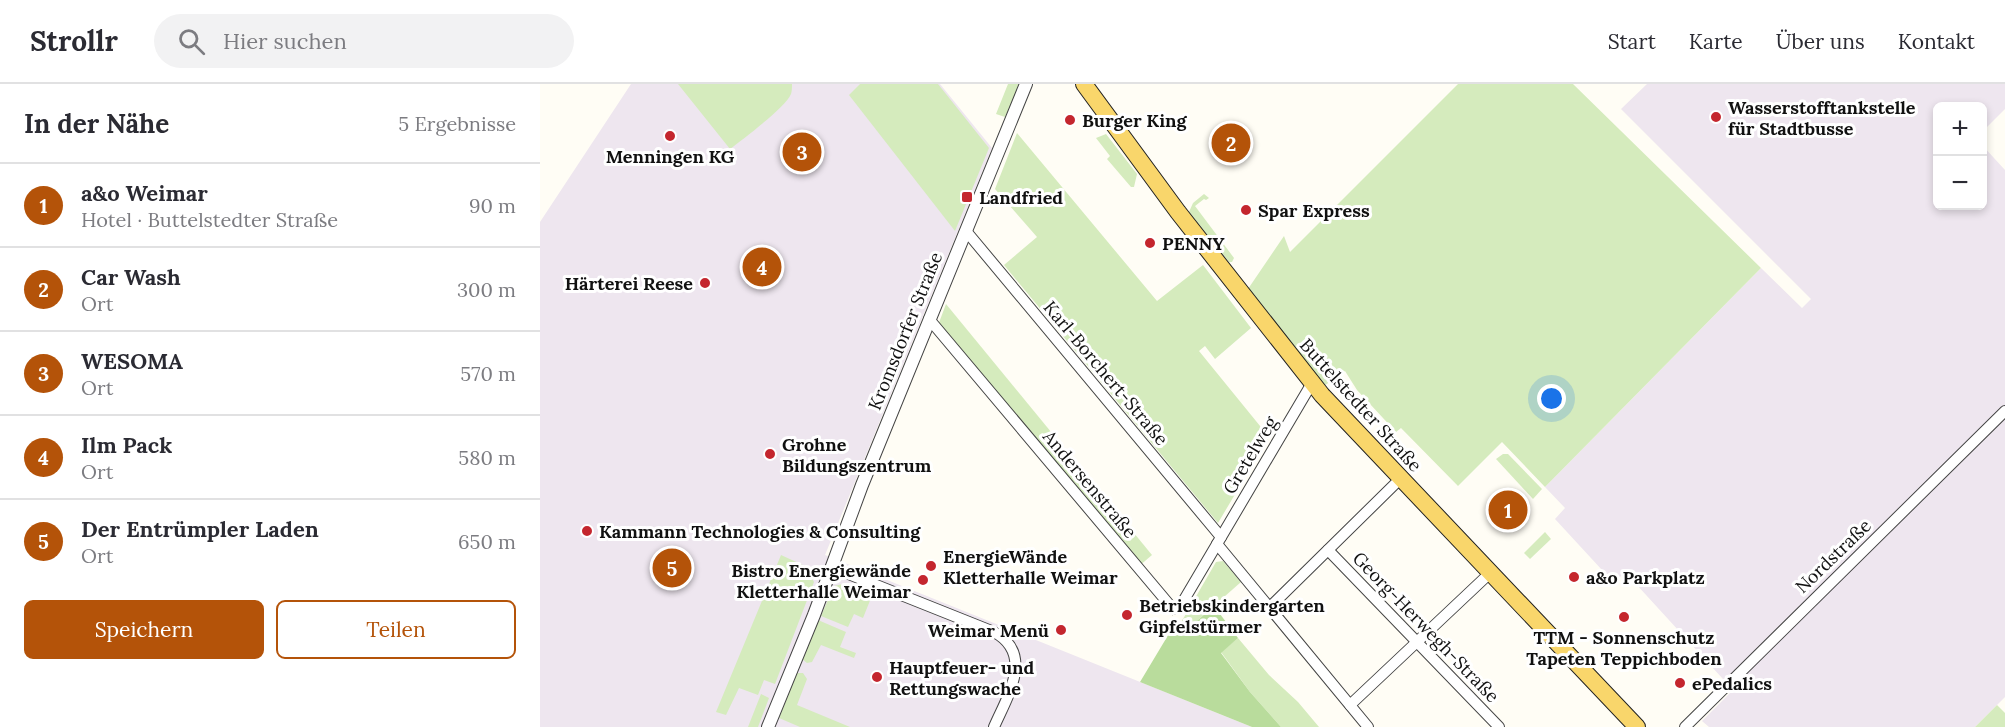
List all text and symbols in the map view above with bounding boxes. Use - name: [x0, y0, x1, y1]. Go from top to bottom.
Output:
- search box: [154, 14, 574, 68]
- text: Strollr: [30, 23, 118, 59]
- icon: search: [175, 25, 208, 58]
- text: Hier suchen: [223, 27, 347, 55]
- text: Start: [1608, 28, 1656, 55]
- text: Karte: [1689, 28, 1743, 55]
- text: Über uns: [1776, 28, 1865, 55]
- text: Kontakt: [1898, 28, 1975, 55]
- place label: Wasserstofftankstelle für Stadtbusse: [1728, 96, 1916, 140]
- map controls: [1933, 102, 1987, 210]
- button: +: [1933, 102, 1987, 156]
- text: In der Nähe: [24, 107, 169, 140]
- place label: Burger King: [1082, 109, 1188, 132]
- marker: Wasserstofftankstelle für Stadtbusse: [1709, 110, 1723, 124]
- text: 5 Ergebnisse: [398, 111, 516, 136]
- marker: Burger King: [1063, 113, 1077, 127]
- pin: 2: [1212, 120, 1250, 166]
- marker: Menningen KG: [663, 129, 677, 143]
- pin: 3: [782, 130, 822, 174]
- place label: Menningen KG: [606, 145, 735, 168]
- button: −: [1933, 156, 1987, 210]
- text: a&o Weimar: [81, 179, 208, 207]
- place label: Landfried: [979, 186, 1063, 209]
- marker: Landfried: [960, 190, 974, 204]
- text: 1: [39, 193, 48, 218]
- text: 90 m: [469, 193, 516, 218]
- place label: Spar Express: [1258, 199, 1370, 222]
- marker: Spar Express: [1239, 203, 1253, 217]
- text: Hotel · Buttelstedter Straße: [81, 207, 338, 232]
- place label: PENNY: [1162, 232, 1224, 255]
- marker: PENNY: [1143, 236, 1157, 250]
- pin: 4: [742, 244, 782, 290]
- street label: Kromsdorfer Straße: [863, 248, 947, 413]
- text: Car Wash: [81, 263, 181, 291]
- place label: Härterei Reese: [565, 272, 693, 295]
- marker: Härterei Reese: [698, 276, 712, 290]
- text: 2: [38, 277, 49, 302]
- text: 300 m: [457, 277, 516, 302]
- text: Ort: [81, 291, 113, 316]
- street label: Karl-Borchert-Straße: [1039, 296, 1173, 450]
- street label: Buttelstedter Straße: [1295, 334, 1427, 477]
- text: WESOMA: [81, 347, 183, 375]
- text: 3: [38, 361, 49, 386]
- text: 570 m: [460, 361, 516, 386]
- text: Ort: [81, 375, 113, 400]
- your location: [1537, 384, 1566, 413]
- street label: Gretelweg: [1218, 411, 1283, 498]
- street label: Andersenstraße: [1038, 425, 1142, 543]
- text: Ilm Pack: [81, 431, 172, 459]
- place label: Grohne Bildungszentrum: [782, 433, 932, 477]
- text: 4: [38, 445, 49, 470]
- text: 580 m: [458, 445, 516, 470]
- marker: Grohne Bildungszentrum: [763, 447, 777, 461]
- text: Ort: [81, 459, 113, 484]
- pin: 1: [1488, 488, 1528, 532]
- street label: Nordstraße: [1790, 514, 1876, 598]
- text: Der Entrümpler Laden: [81, 515, 319, 543]
- place label: Kammann Technologies & Consulting: [599, 520, 921, 543]
- marker: Kammann Technologies & Consulting: [580, 524, 594, 538]
- text: 5: [38, 529, 49, 554]
- text: 650 m: [458, 529, 516, 554]
- text: Ort: [81, 543, 113, 568]
- place label: EnergieWände Kletterhalle Weimar: [943, 545, 1118, 589]
- pin: 5: [652, 546, 692, 590]
- street label: Georg-Herwegh-Straße: [1348, 547, 1504, 708]
- place label: Bistro Energiewände Kletterhalle Weimar: [731, 559, 911, 603]
- marker: EnergieWände Kletterhalle Weimar: [924, 559, 938, 573]
- place label: a&o Parkplatz: [1586, 566, 1705, 589]
- marker: a&o Parkplatz: [1567, 570, 1581, 584]
- marker: Bistro Energiewände Kletterhalle Weimar: [916, 573, 930, 587]
- place label: Betriebskindergarten Gipfelstürmer: [1139, 594, 1325, 638]
- button: Speichern: [24, 600, 264, 659]
- button: Teilen: [276, 600, 516, 659]
- marker: Betriebskindergarten Gipfelstürmer: [1120, 608, 1134, 622]
- marker: TTM - Sonnenschutz Tapeten Teppichboden: [1617, 610, 1631, 624]
- place label: Weimar Menü: [928, 619, 1049, 642]
- marker: Weimar Menü: [1054, 623, 1068, 637]
- place label: TTM - Sonnenschutz Tapeten Teppichboden: [1526, 626, 1722, 670]
- place label: Hauptfeuer- und Rettungswache: [889, 656, 1035, 700]
- marker: Hauptfeuer- und Rettungswache: [870, 670, 884, 684]
- place label: ePedalics: [1692, 672, 1772, 695]
- marker: ePedalics: [1673, 676, 1687, 690]

